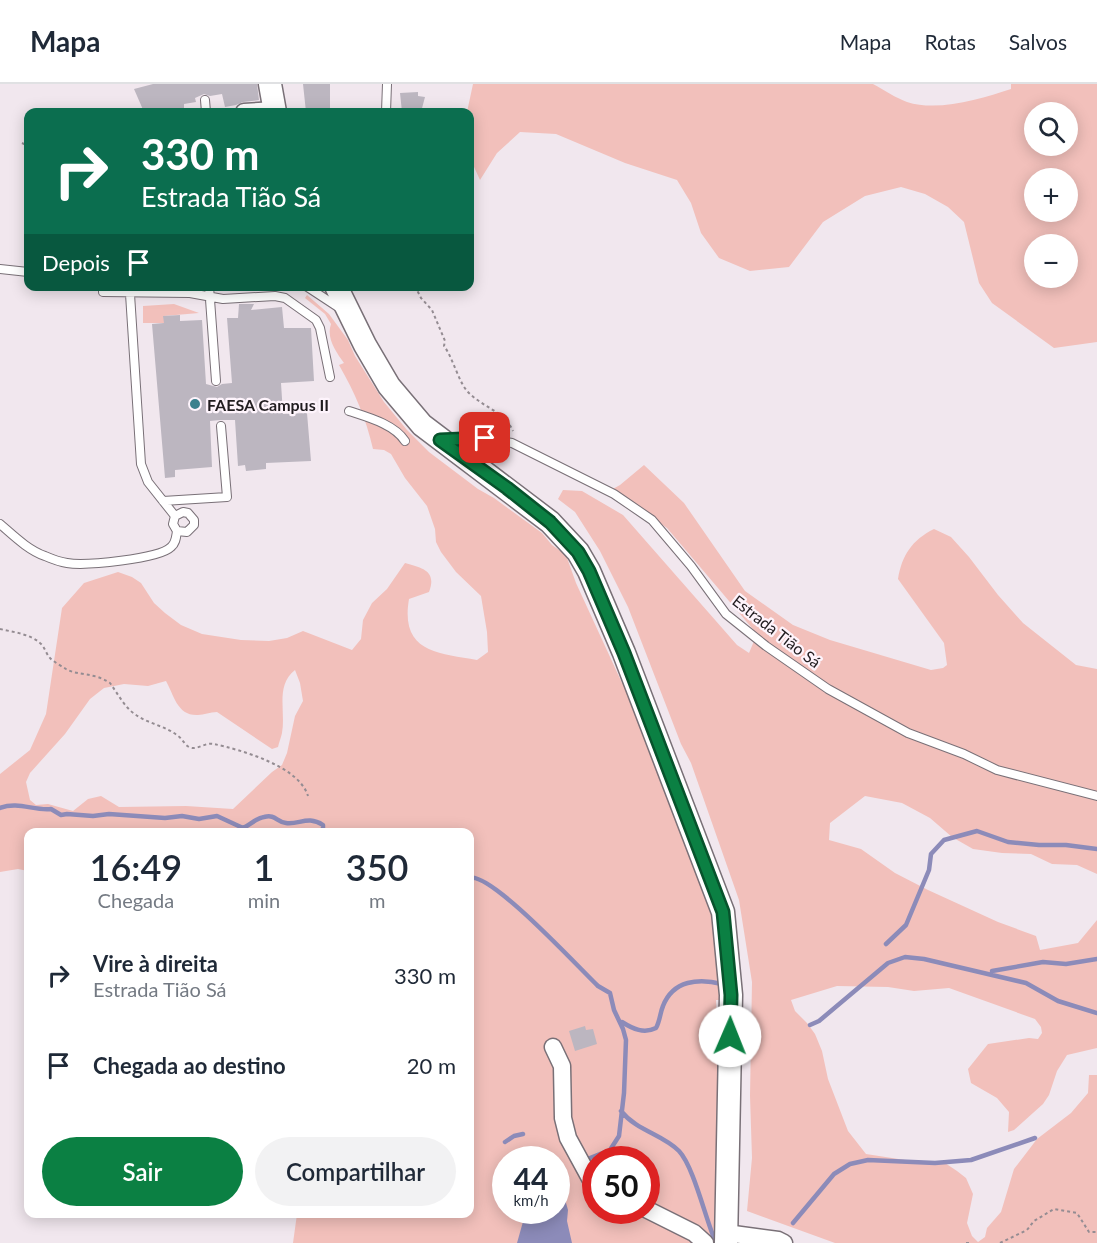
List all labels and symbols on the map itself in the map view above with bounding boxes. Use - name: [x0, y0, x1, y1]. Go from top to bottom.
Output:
- place label: FAESA Campus II: [207, 395, 329, 414]
- marker: FAESA Campus II: [188, 397, 202, 411]
- pin: [459, 412, 510, 463]
- street label: Estrada Tião Sá: [729, 591, 825, 671]
- position arrow: [698, 1004, 762, 1068]
- speed limit sign: 50: [582, 1146, 660, 1224]

